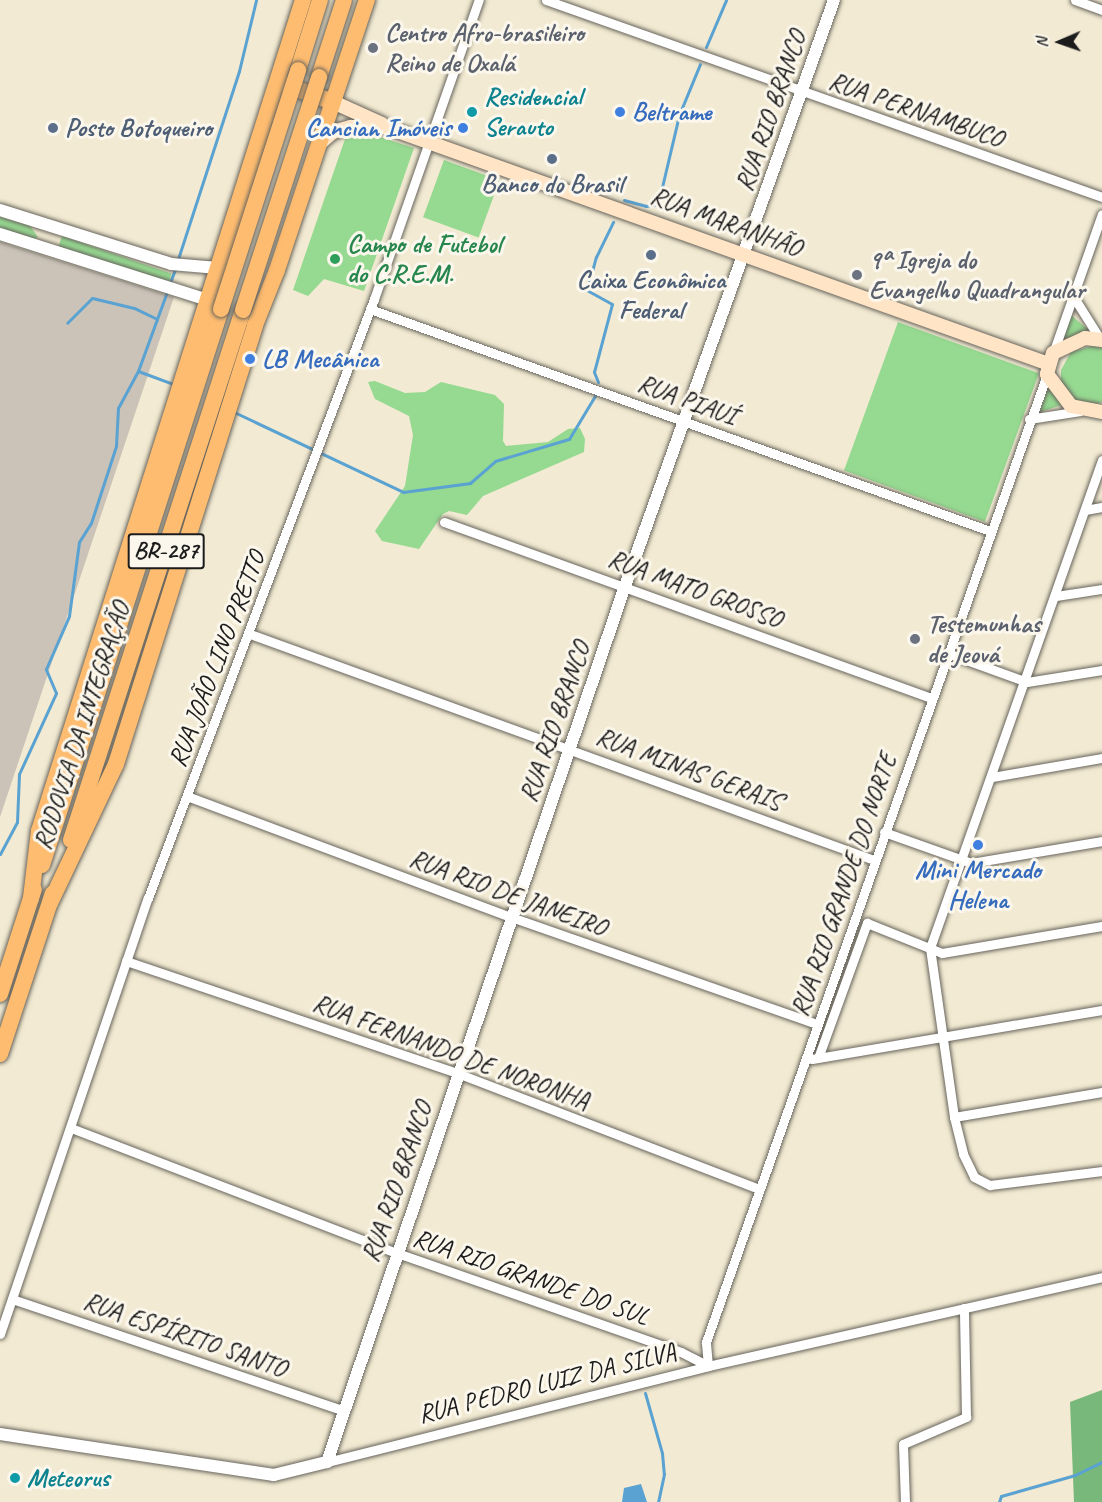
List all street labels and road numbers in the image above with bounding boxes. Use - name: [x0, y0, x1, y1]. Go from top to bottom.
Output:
- street label: RUA RIO BRANCO: [729, 27, 813, 195]
- street label: RUA PERNAMBUCO: [825, 66, 1007, 154]
- street label: RUA MARANHÃO: [647, 180, 805, 264]
- street label: RUA PIAUÍ: [633, 368, 741, 432]
- road number: BR-287: [127, 530, 205, 572]
- street label: RUA MATO GROSSO: [603, 543, 787, 635]
- street label: RUA JOÃO LINO PRETTO: [162, 547, 272, 771]
- street label: RODOVIA DA INTEGRAÇÃO: [27, 597, 137, 855]
- street label: RUA RIO BRANCO: [513, 638, 597, 806]
- street label: RUA MINAS GERAIS: [592, 721, 786, 817]
- street label: RUA RIO GRANDE DO NORTE: [784, 748, 904, 1022]
- street label: RUA RIO DE JANEIRO: [404, 843, 612, 943]
- street label: RUA FERNANDO DE NORONHA: [308, 987, 594, 1117]
- street label: RUA RIO BRANCO: [355, 1098, 439, 1266]
- street label: RUA RIO GRANDE DO SUL: [409, 1222, 653, 1332]
- street label: RUA ESPÍRITO SANTO: [79, 1286, 291, 1384]
- street label: RUA PEDRO LUIZ DA SILVA: [416, 1336, 678, 1430]

